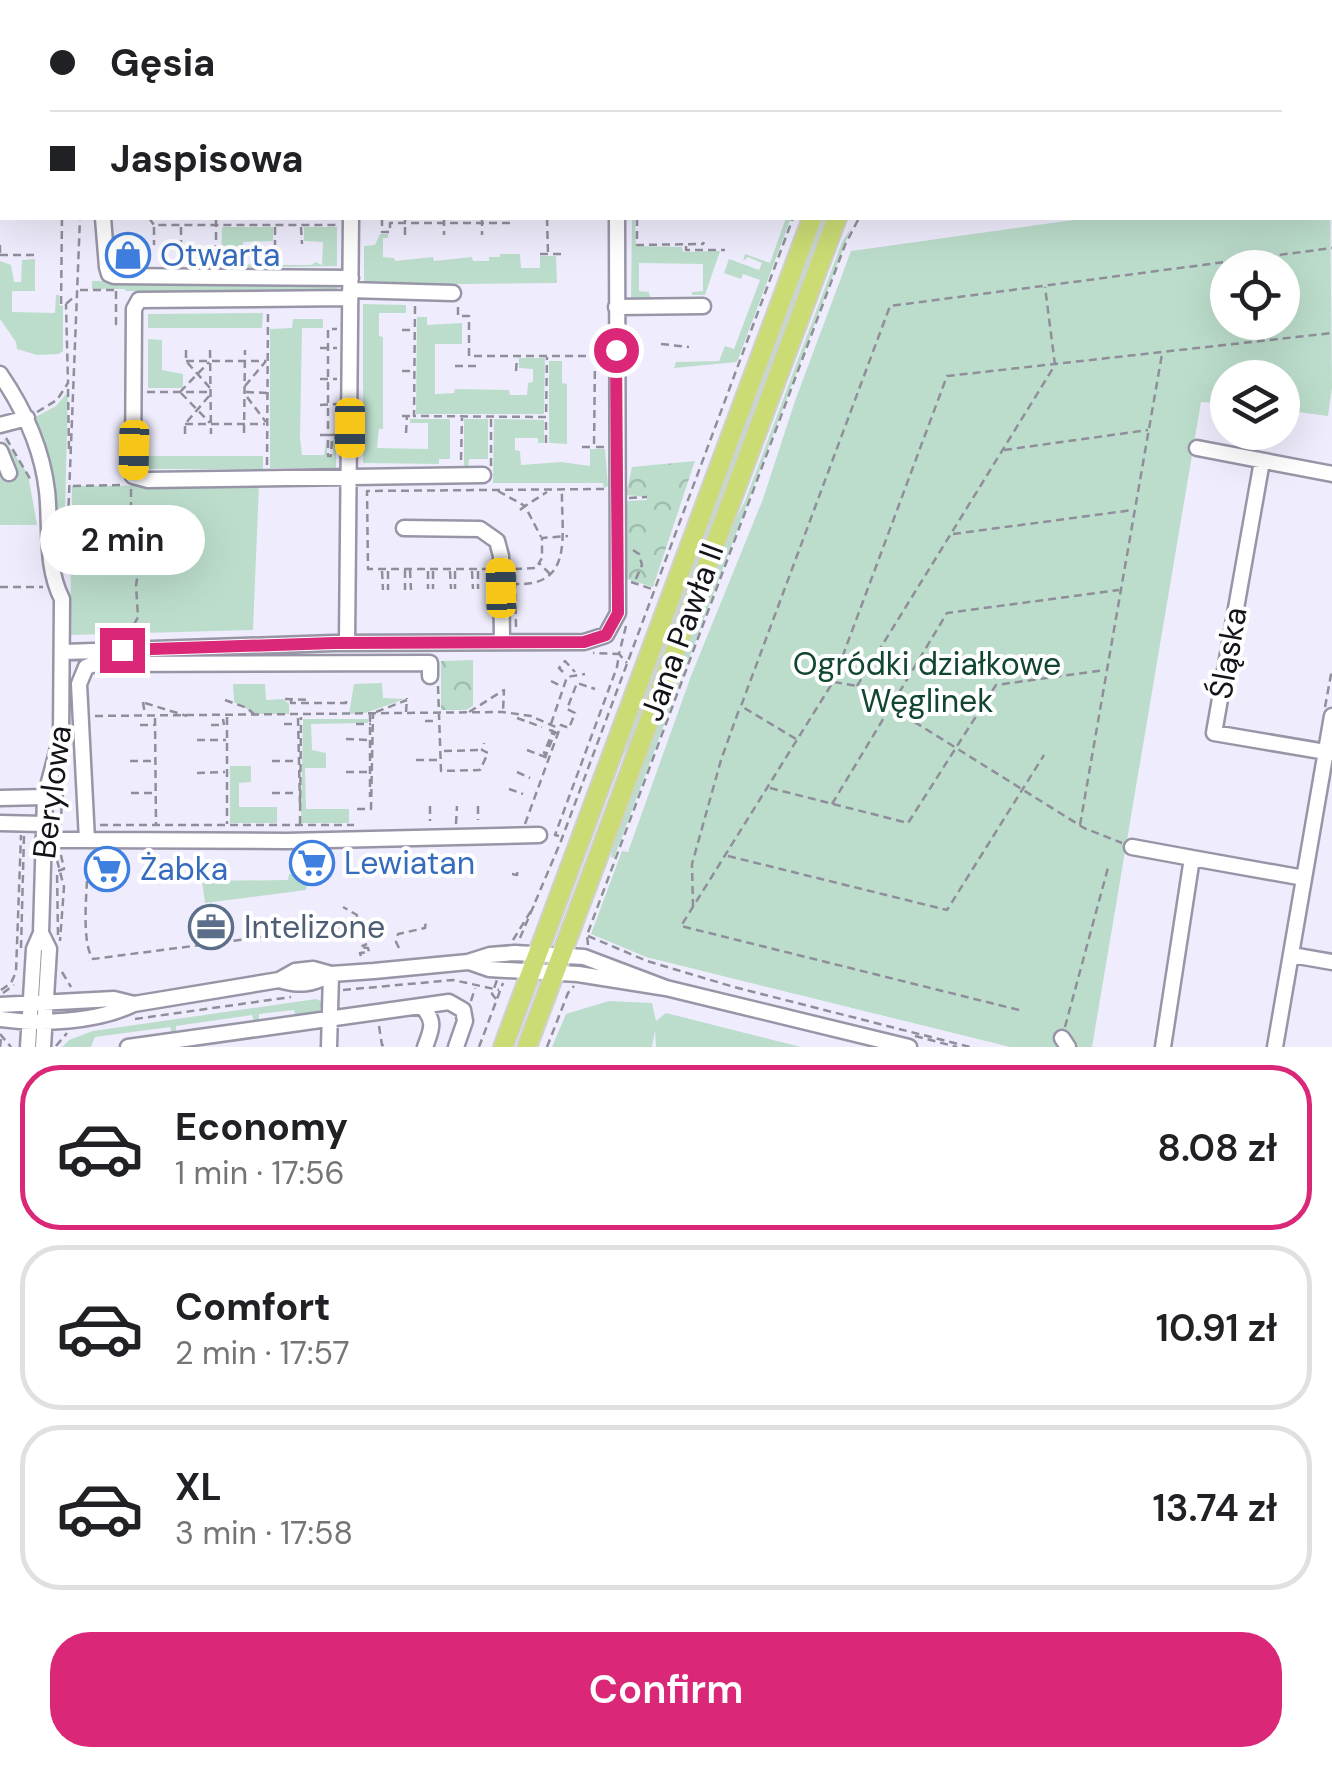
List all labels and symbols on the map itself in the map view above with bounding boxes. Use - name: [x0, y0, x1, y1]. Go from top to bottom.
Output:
- shop icon: Otwarta: [105, 232, 151, 278]
- place label: Otwarta: [160, 234, 280, 276]
- route start: [594, 328, 639, 373]
- car: [335, 398, 365, 458]
- car: [118, 420, 150, 480]
- callout: 2 min: [39, 505, 204, 575]
- street label: Jana Pawła II: [630, 537, 734, 727]
- car: [485, 558, 517, 618]
- street label: Śląska: [1199, 604, 1257, 702]
- route end: [100, 628, 145, 673]
- park label: Ogródki działkowe Węglinek: [793, 643, 1061, 722]
- street label: Berylowa: [23, 723, 81, 861]
- supermarket icon: Lewiatan: [289, 840, 335, 886]
- place label: Lewiatan: [344, 842, 475, 884]
- supermarket icon: Żabka: [84, 846, 130, 892]
- place label: Żabka: [140, 848, 228, 890]
- office icon: Intelizone: [188, 904, 234, 950]
- place label: Intelizone: [244, 906, 385, 948]

